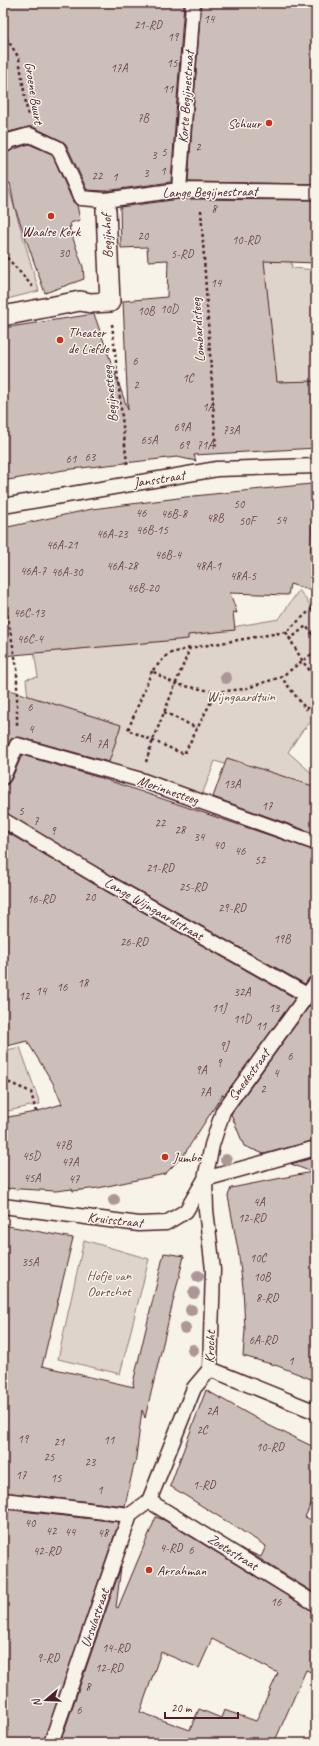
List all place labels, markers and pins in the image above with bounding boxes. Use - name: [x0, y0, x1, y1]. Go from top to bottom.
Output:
- place label: Schuur: [228, 115, 262, 132]
- marker: Schuur: [264, 118, 274, 128]
- marker: Waalse Kerk: [46, 211, 56, 221]
- place label: Waalse Kerk: [22, 223, 82, 240]
- place label: Theater de Liefde: [68, 324, 110, 357]
- marker: Theater de Liefde: [55, 335, 65, 345]
- place label: Jumbo: [172, 1149, 203, 1166]
- marker: Jumbo: [160, 1152, 170, 1162]
- place label: Arrahman: [157, 1562, 207, 1579]
- marker: Arrahman: [144, 1565, 154, 1575]

